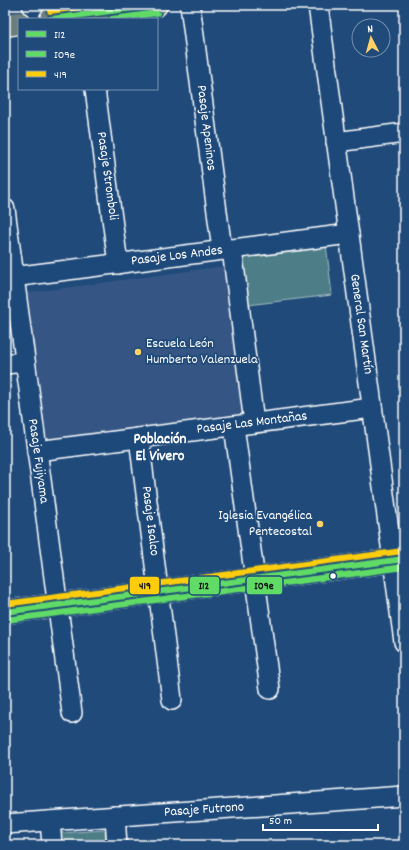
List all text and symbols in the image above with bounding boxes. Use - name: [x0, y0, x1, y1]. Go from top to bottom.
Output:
- legend: [18, 18, 158, 90]
- north arrow: [351, 18, 391, 58]
- text: N: [367, 22, 374, 38]
- text: I12: [54, 27, 66, 44]
- text: I09e: [54, 47, 75, 64]
- text: 419: [54, 67, 67, 84]
- street label: Pasaje Apeninos: [191, 84, 221, 172]
- street label: Pasaje Stromboli: [91, 131, 123, 222]
- street label: Pasaje Los Andes: [130, 240, 224, 272]
- street label: General San Martín: [344, 273, 378, 375]
- place label: Escuela León Humberto Valenzuela: [146, 334, 258, 370]
- marker: Escuela León Humberto Valenzuela: [133, 347, 143, 357]
- street label: Pasaje Las Montañas: [196, 406, 309, 440]
- street label: Pasaje Fujiyama: [22, 417, 54, 505]
- district label: Población El Vivero: [134, 429, 187, 468]
- street label: Pasaje Isalco: [136, 485, 164, 557]
- place label: Iglesia Evangélica Pentecostal: [218, 506, 313, 542]
- marker: Iglesia Evangélica Pentecostal: [315, 519, 325, 529]
- unlabelled marker: [328, 571, 338, 581]
- line badge: 419: [129, 576, 160, 595]
- line badge: I12: [189, 576, 220, 595]
- line badge: I09e: [246, 576, 283, 595]
- text: 419: [139, 579, 151, 595]
- text: I12: [199, 579, 209, 595]
- text: I09e: [254, 579, 274, 595]
- street label: Pasaje Futrono: [163, 797, 245, 823]
- scale bar: [263, 806, 378, 832]
- text: 50 m: [269, 813, 292, 830]

